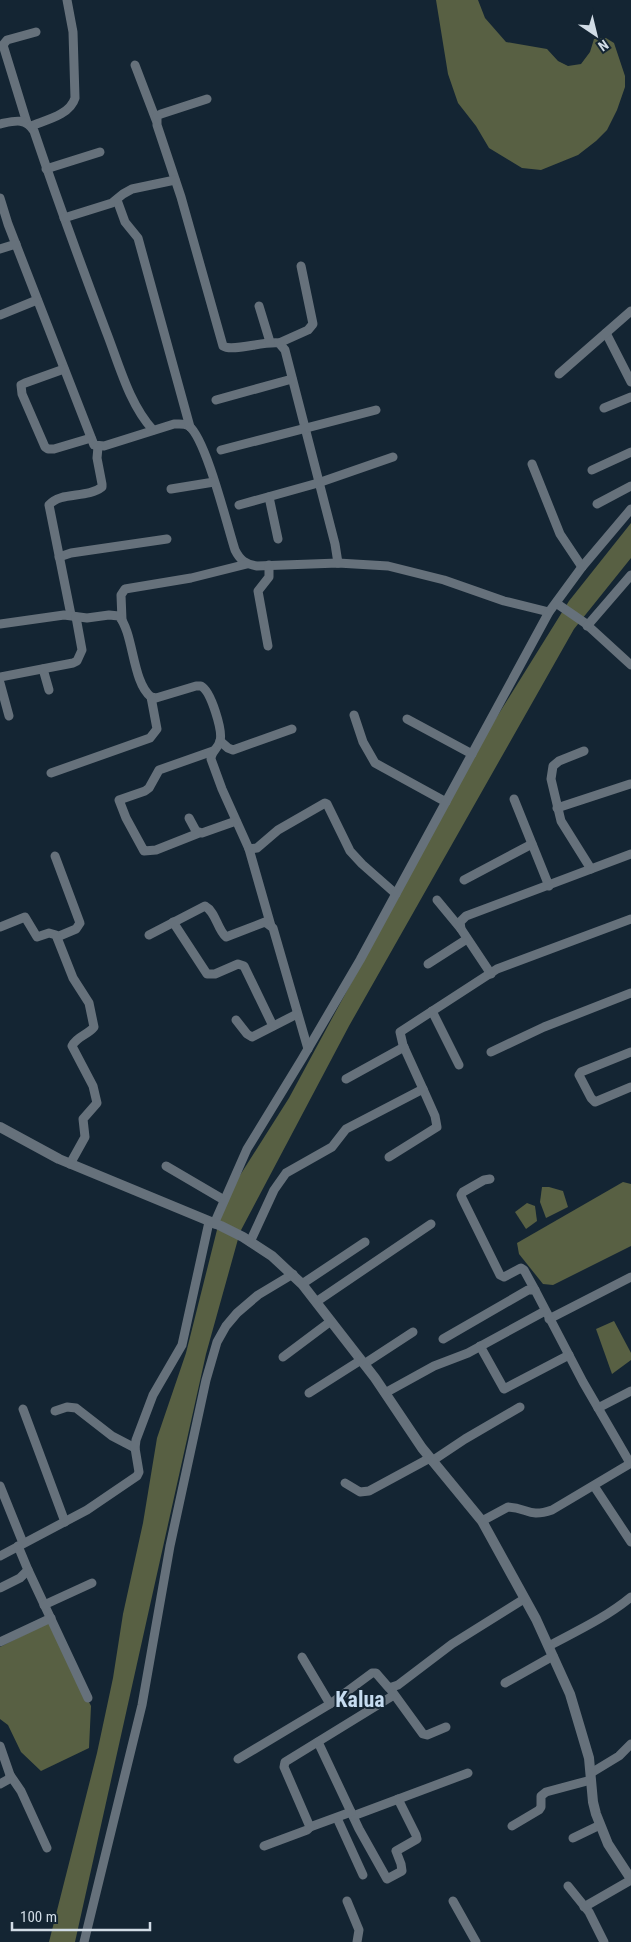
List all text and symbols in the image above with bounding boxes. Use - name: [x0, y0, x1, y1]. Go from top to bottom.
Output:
- north arrow: [571, 10, 621, 60]
- text: N: [595, 37, 612, 55]
- district label: Kalua: [335, 1687, 385, 1712]
- scale bar: [12, 1900, 150, 1932]
- text: 100 m: [20, 1908, 57, 1926]

